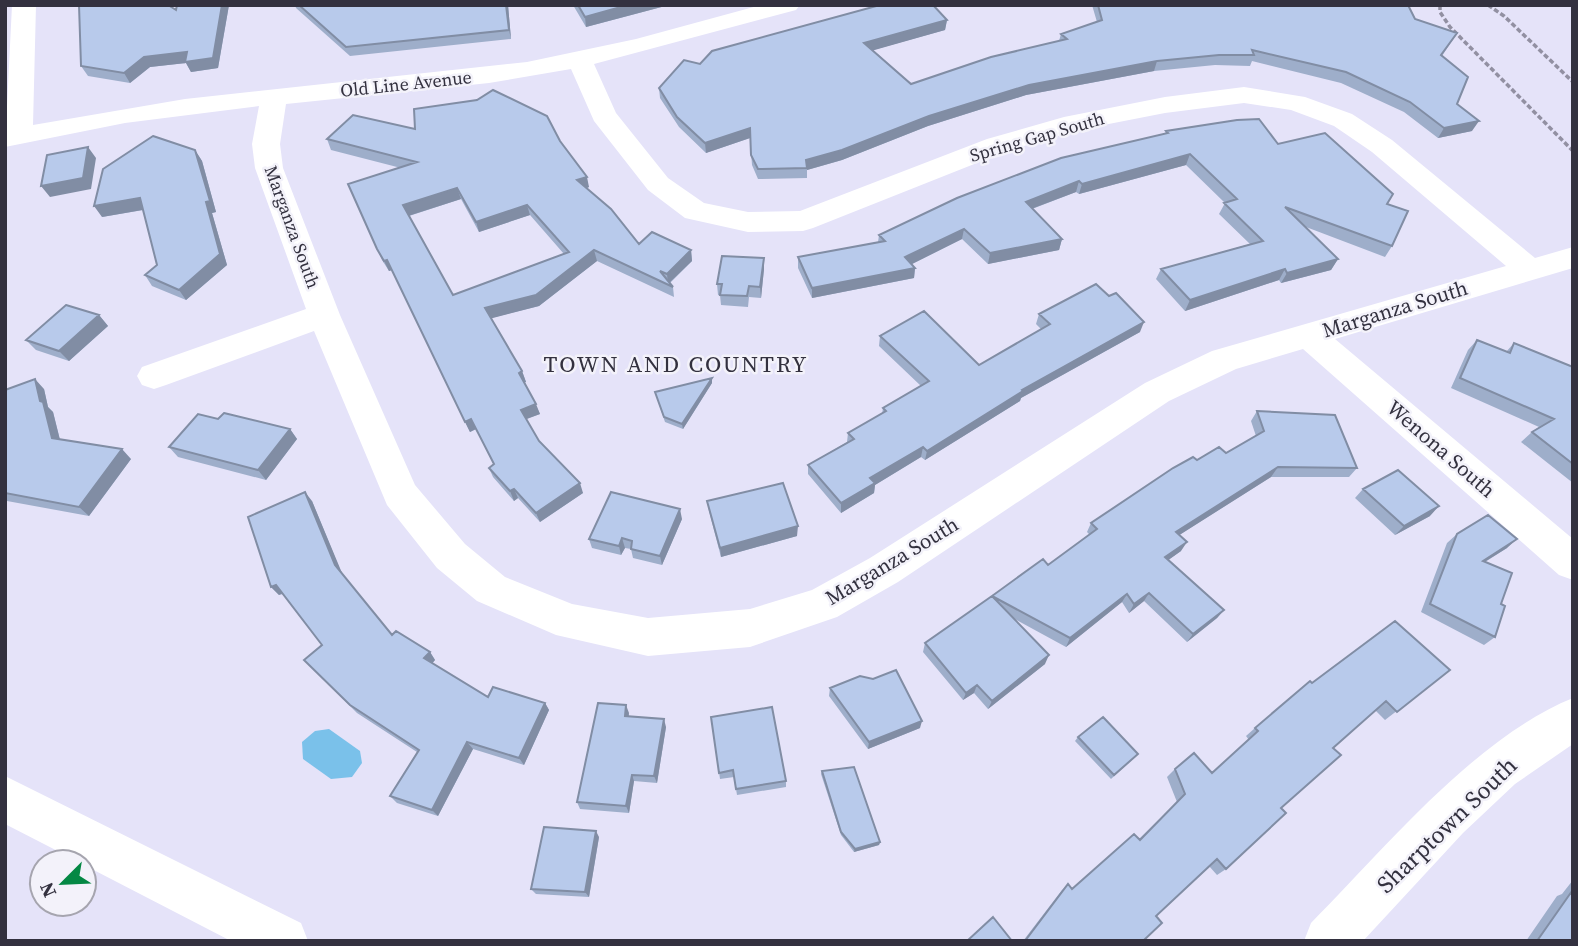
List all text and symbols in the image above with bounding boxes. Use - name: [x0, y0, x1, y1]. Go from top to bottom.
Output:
- street label: Old Line Avenue: [339, 64, 473, 103]
- street label: Spring Gap South: [967, 105, 1107, 168]
- street label: Marganza South: [259, 162, 326, 292]
- street label: Marganza South: [1319, 273, 1471, 344]
- district label: TOWN AND COUNTRY: [544, 348, 808, 380]
- street label: Wenona South: [1381, 393, 1502, 504]
- street label: Marganza South: [820, 509, 964, 612]
- street label: Sharptown South: [1369, 749, 1524, 900]
- north arrow: [28, 848, 98, 918]
- text: N: [33, 878, 62, 902]

